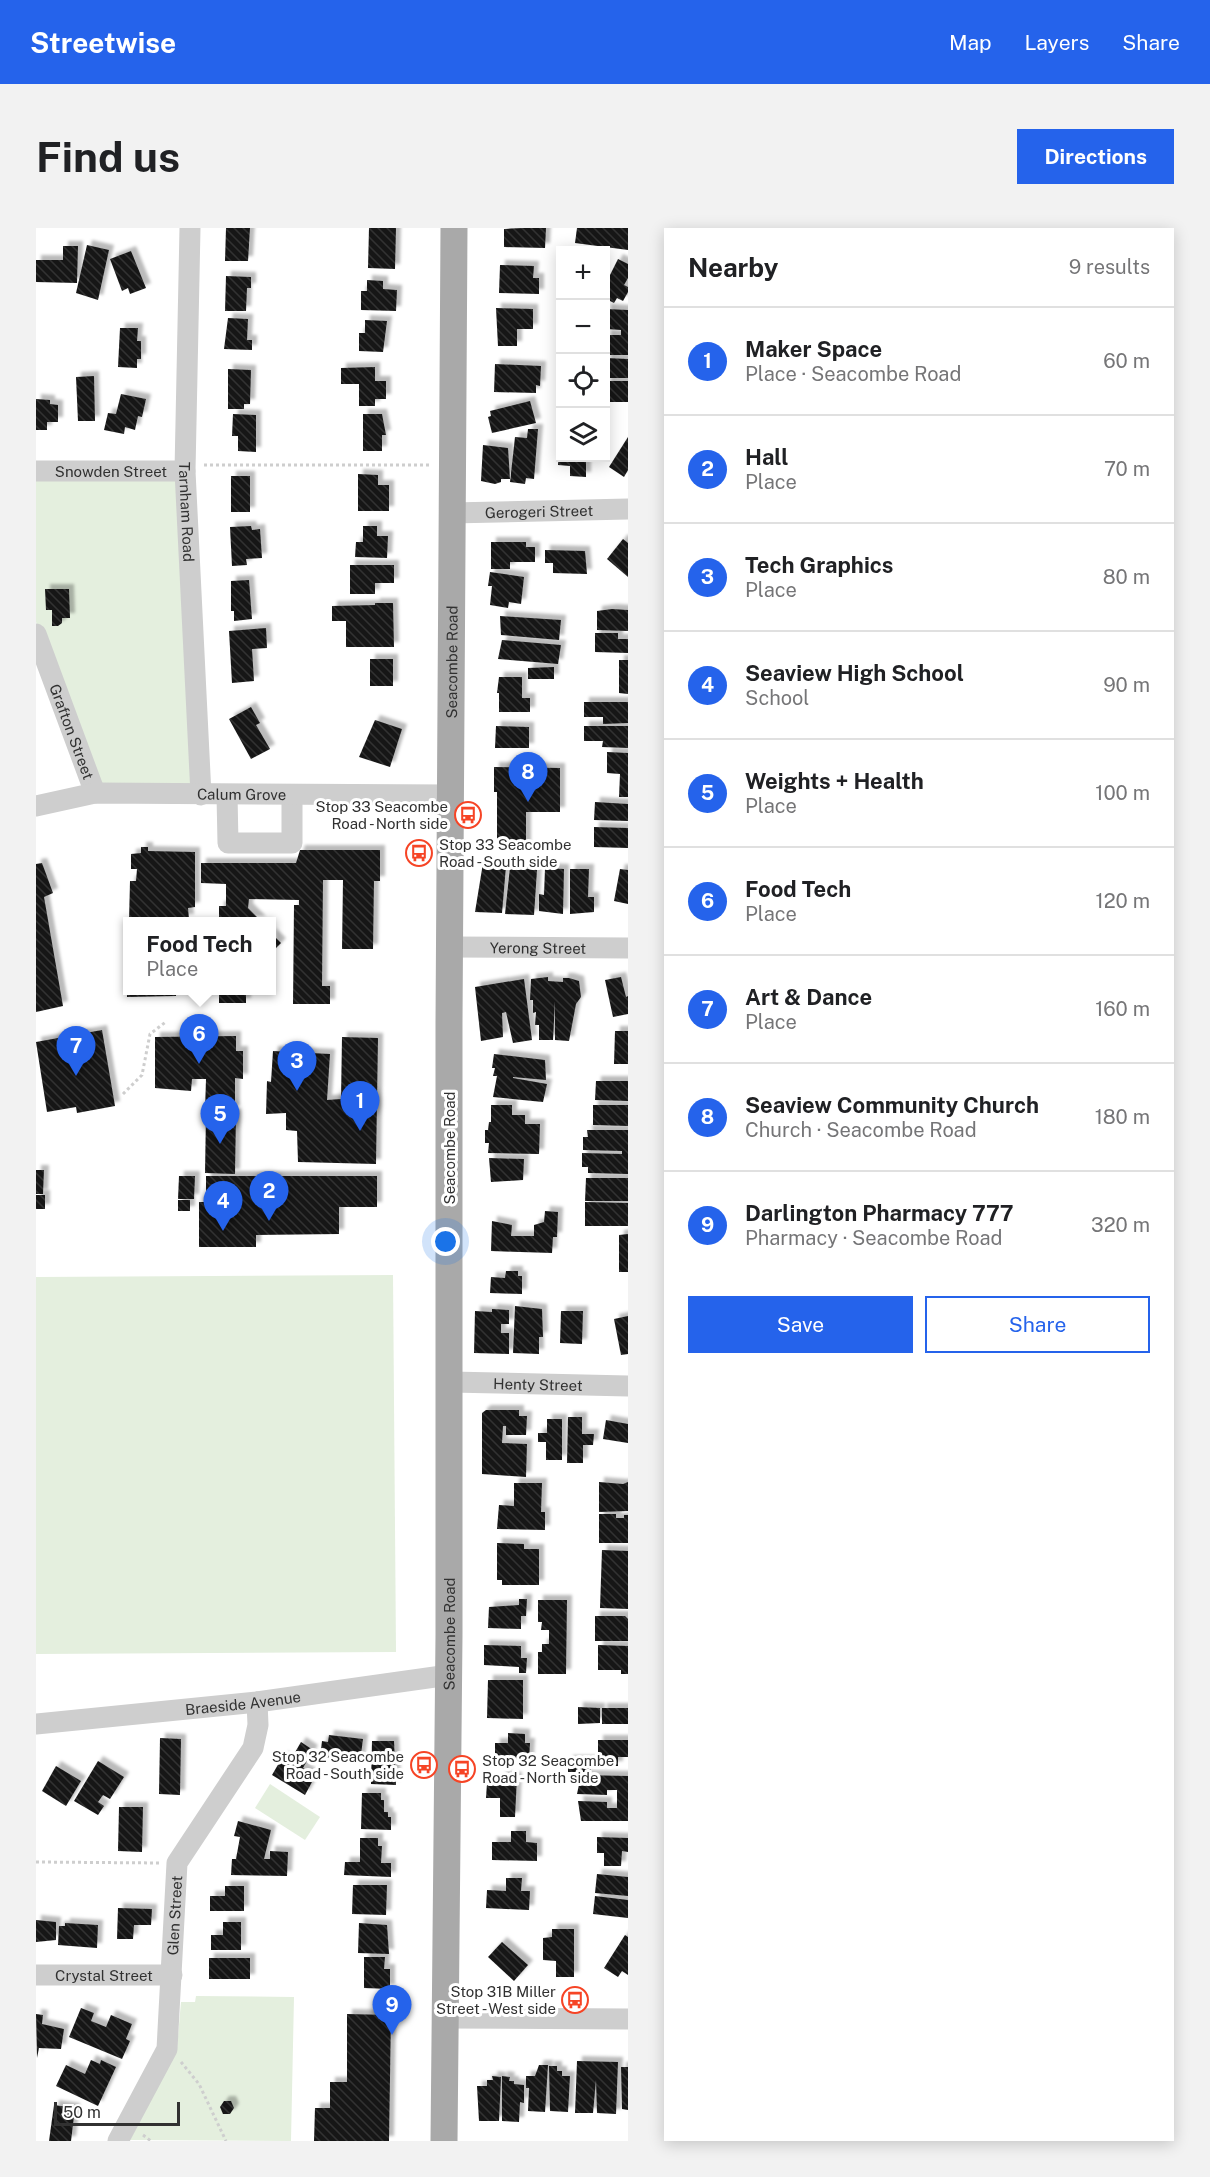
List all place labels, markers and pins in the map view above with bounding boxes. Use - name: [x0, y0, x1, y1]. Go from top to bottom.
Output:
- pin: 8: [508, 752, 548, 802]
- place label: Stop 33 Seacombe Road - North side: [315, 798, 448, 832]
- bus stop icon: Stop 33 Seacombe Road - North side: [453, 800, 483, 830]
- place label: Stop 33 Seacombe Road - South side: [439, 836, 572, 870]
- bus stop icon: Stop 33 Seacombe Road - South side: [404, 838, 434, 868]
- pin: 6: [180, 1014, 218, 1064]
- pin: 7: [56, 1026, 96, 1076]
- pin: 3: [278, 1042, 316, 1091]
- pin: 1: [340, 1082, 380, 1131]
- pin: 5: [200, 1094, 240, 1144]
- pin: 2: [250, 1172, 288, 1221]
- pin: 4: [204, 1182, 243, 1231]
- place label: Stop 32 Seacombe Road - South side: [272, 1748, 404, 1782]
- bus stop icon: Stop 32 Seacombe Road - South side: [409, 1750, 439, 1780]
- place label: Stop 32 Seacombe Road - North side: [482, 1752, 614, 1786]
- bus stop icon: Stop 32 Seacombe Road - North side: [447, 1754, 477, 1784]
- place label: Stop 31B Miller Street - West side: [436, 1983, 556, 2017]
- bus stop icon: Stop 31B Miller Street - West side: [560, 1985, 590, 2015]
- pin: 9: [372, 1986, 412, 2035]

